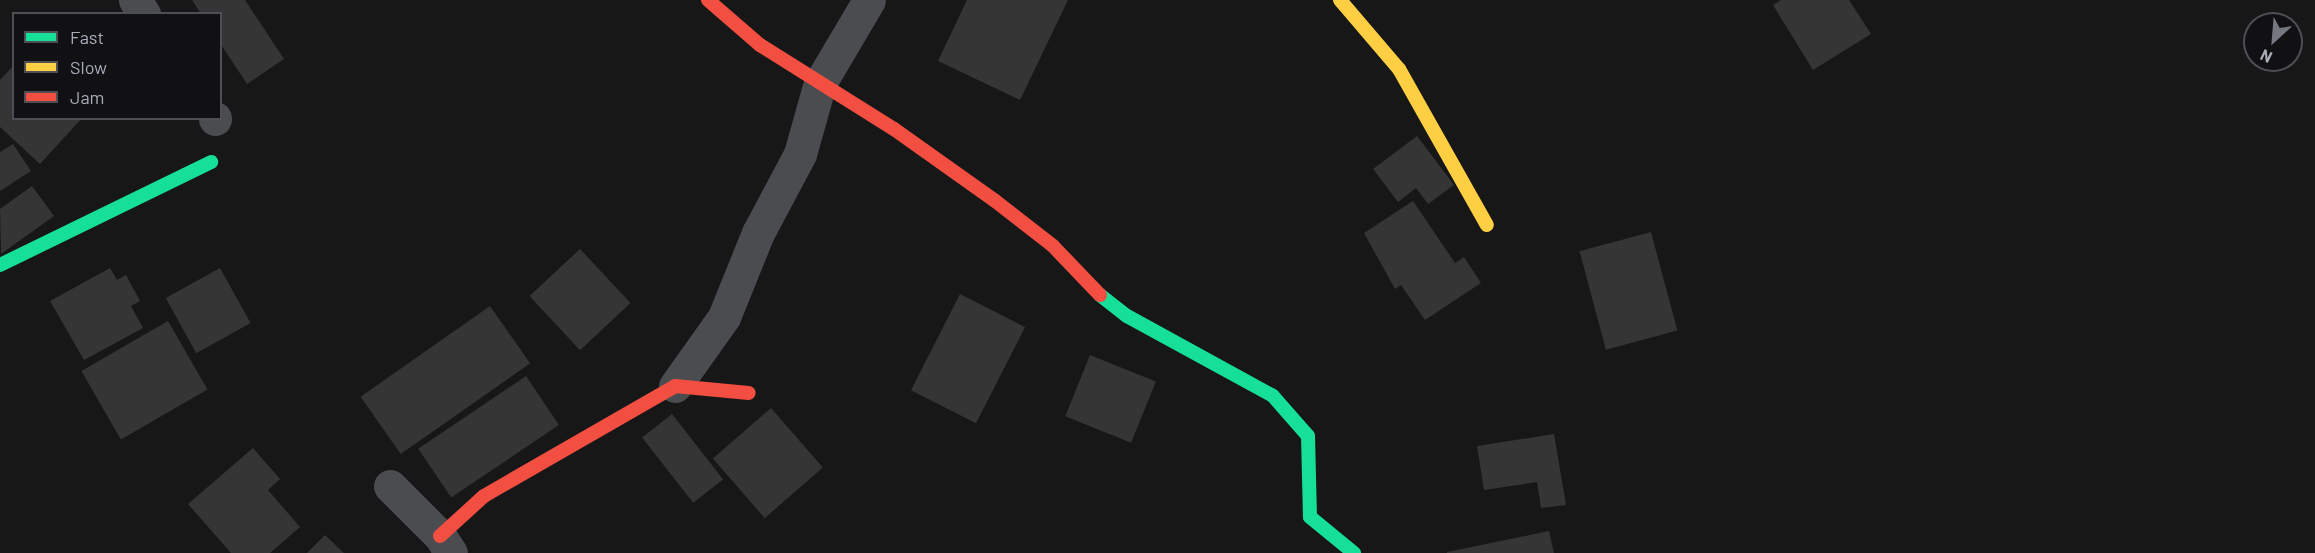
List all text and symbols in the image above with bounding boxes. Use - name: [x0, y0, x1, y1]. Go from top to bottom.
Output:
- legend: [12, 12, 222, 120]
- north arrow: [2243, 12, 2303, 72]
- text: Fast: [70, 26, 104, 48]
- text: N: [2257, 46, 2275, 68]
- text: Slow: [70, 56, 107, 78]
- text: Jam: [70, 86, 104, 108]

